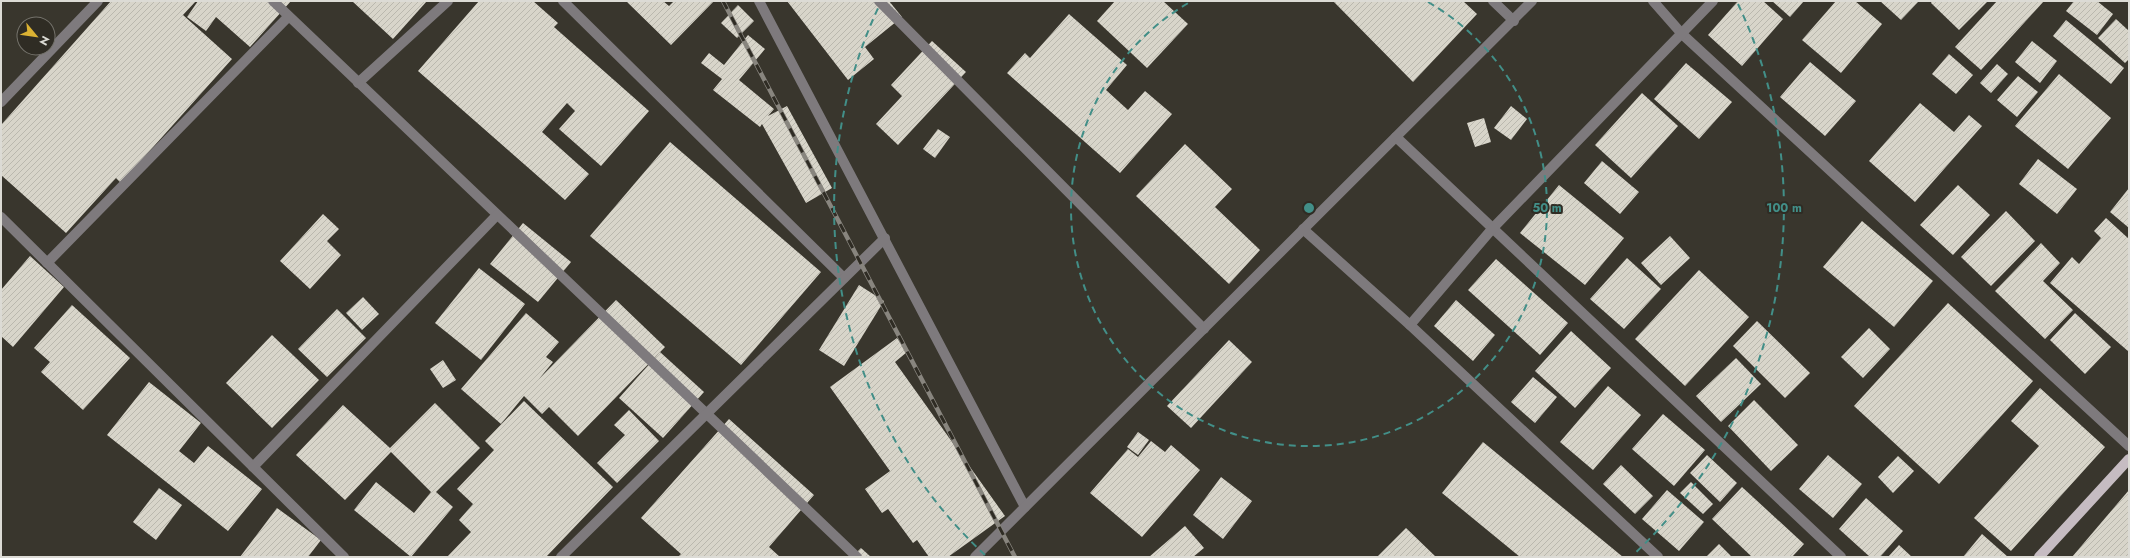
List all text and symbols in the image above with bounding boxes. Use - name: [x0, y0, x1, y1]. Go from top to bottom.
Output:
- north arrow: [16, 16, 56, 56]
- text: N: [36, 33, 54, 49]
- text: 50 m: [1532, 199, 1562, 217]
- text: 100 m: [1766, 199, 1802, 217]
- centre of rings: [1302, 201, 1316, 215]

